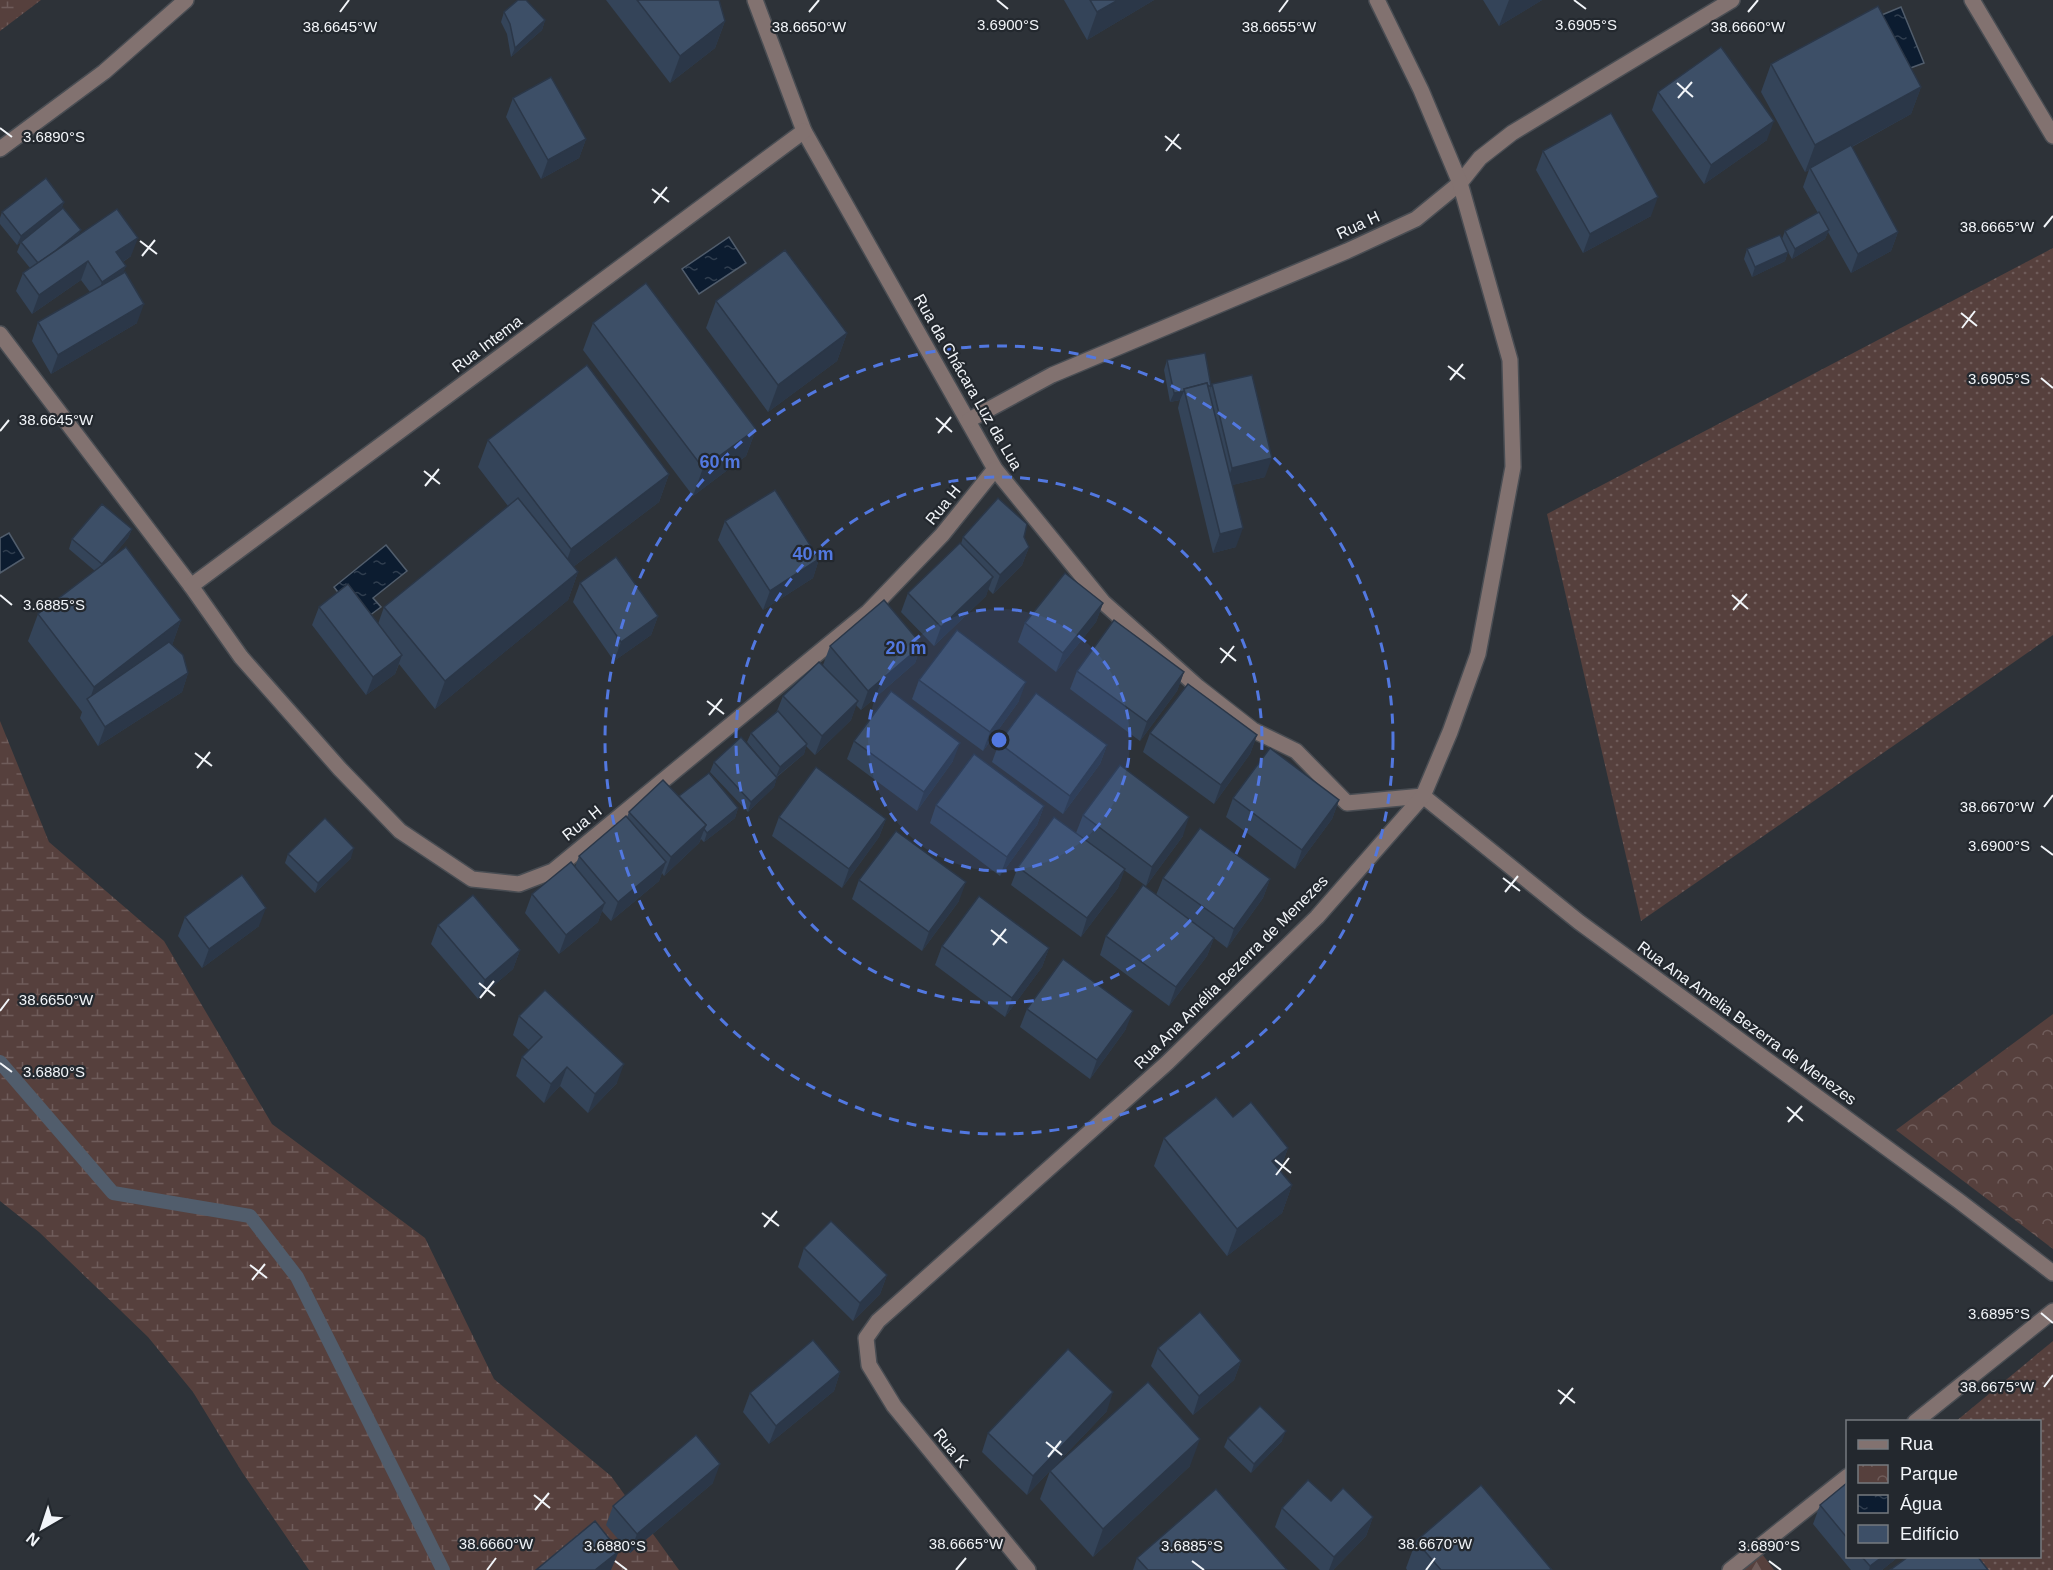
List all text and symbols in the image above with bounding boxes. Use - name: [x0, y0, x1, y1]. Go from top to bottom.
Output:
- text: 3.6900°S: [977, 16, 1039, 33]
- text: 3.6905°S: [1555, 16, 1617, 33]
- text: 38.6645°W: [303, 18, 378, 35]
- text: 38.6650°W: [772, 18, 847, 35]
- text: 38.6655°W: [1242, 18, 1317, 35]
- text: 38.6660°W: [1711, 18, 1786, 35]
- text: 3.6890°S: [23, 128, 85, 145]
- street label: Rua H: [1334, 208, 1382, 242]
- text: 38.6665°W: [1960, 218, 2035, 235]
- street label: Rua da Chácara Luz da Lua: [911, 291, 1025, 473]
- street label: Rua Intema: [449, 312, 525, 376]
- text: 3.6905°S: [1968, 370, 2030, 387]
- text: 38.6645°W: [19, 411, 94, 428]
- text: 60 m: [699, 452, 741, 472]
- street label: Rua H: [922, 482, 964, 528]
- text: 40 m: [792, 544, 834, 564]
- text: 3.6885°S: [23, 596, 85, 613]
- text: 20 m: [885, 638, 927, 658]
- centre of rings: [989, 730, 1009, 750]
- text: 38.6670°W: [1960, 798, 2035, 815]
- street label: Rua H: [559, 802, 605, 844]
- text: 3.6900°S: [1968, 837, 2030, 854]
- street label: Rua Ana Amélia Bezerra de Menezes: [1131, 872, 1331, 1072]
- street label: Rua Ana Amelia Bezerra de Menezes: [1634, 938, 1860, 1108]
- text: 38.6650°W: [19, 991, 94, 1008]
- text: 3.6880°S: [23, 1063, 85, 1080]
- text: 3.6895°S: [1968, 1305, 2030, 1322]
- text: 38.6675°W: [1960, 1378, 2035, 1395]
- legend: [1846, 1420, 2041, 1558]
- street label: Rua K: [930, 1425, 972, 1471]
- text: Rua: [1900, 1434, 1934, 1454]
- text: Parque: [1900, 1464, 1958, 1484]
- text: Água: [1900, 1494, 1943, 1514]
- north arrow: [12, 1498, 72, 1558]
- text: Edifício: [1900, 1524, 1959, 1544]
- text: N: [23, 1529, 43, 1550]
- text: 38.6660°W: [459, 1535, 534, 1552]
- text: 38.6665°W: [929, 1535, 1004, 1552]
- text: 38.6670°W: [1398, 1535, 1473, 1552]
- text: 3.6880°S: [584, 1537, 646, 1554]
- text: 3.6885°S: [1161, 1537, 1223, 1554]
- text: 3.6890°S: [1738, 1537, 1800, 1554]

